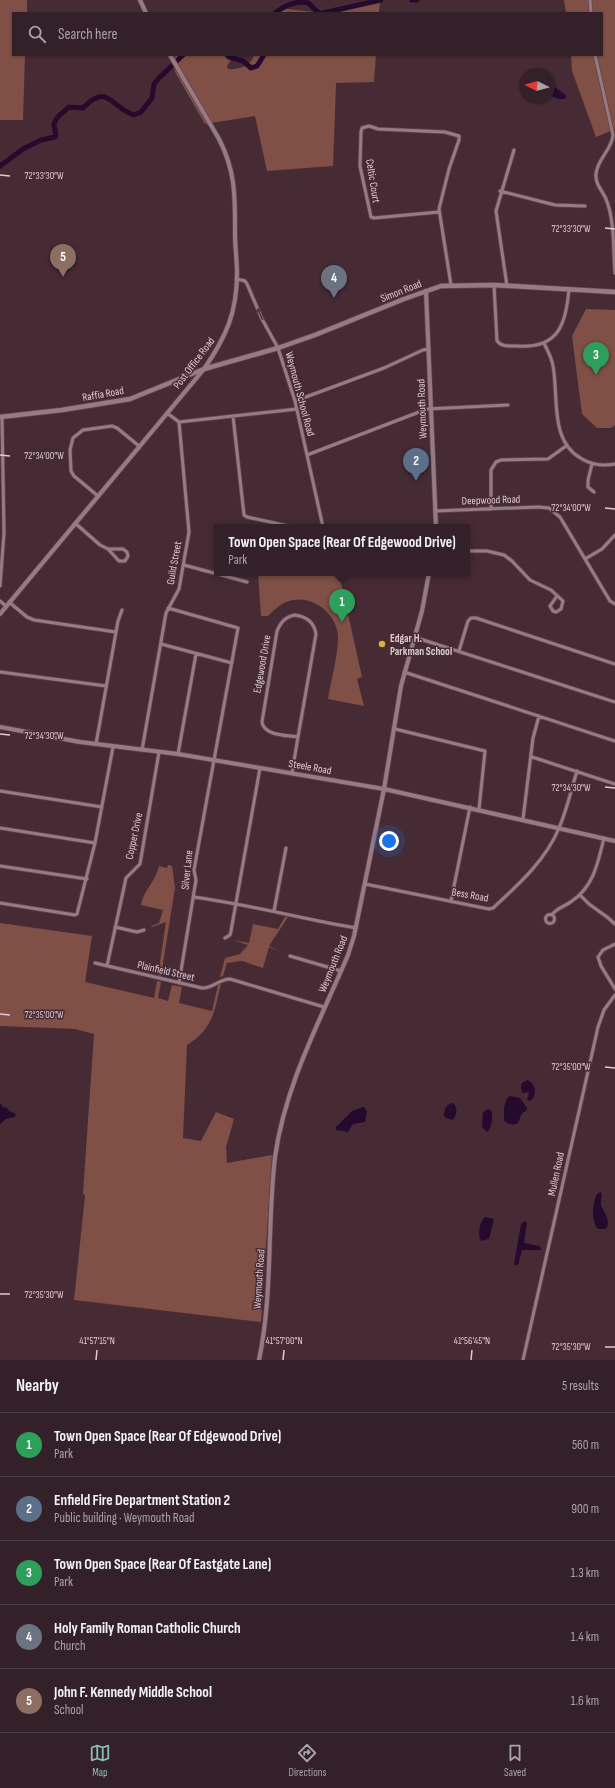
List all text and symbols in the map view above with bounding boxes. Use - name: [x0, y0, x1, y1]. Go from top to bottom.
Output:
- search box: [12, 12, 603, 56]
- icon: search: [26, 23, 48, 45]
- text: Search here: [58, 25, 118, 44]
- north arrow: [519, 68, 555, 104]
- street label: Celtic Court: [363, 158, 383, 205]
- text: 72°33'30"W: [24, 170, 64, 182]
- text: 72°33'30"W: [551, 223, 591, 235]
- pin: 5: [50, 244, 76, 277]
- pin: 4: [321, 265, 347, 298]
- street label: Simon Road: [379, 277, 424, 305]
- one-way arrow: [256, 308, 263, 320]
- street label: Post Office Road: [170, 334, 218, 391]
- pin: 3: [583, 342, 609, 375]
- street label: Weymouth School Road: [283, 350, 318, 438]
- street label: Weymouth Road: [414, 378, 430, 439]
- street label: Raffia Road: [81, 384, 125, 404]
- pin: 2: [403, 448, 429, 481]
- text: 72°34'00"W: [24, 450, 64, 462]
- street label: Deepwood Road: [461, 492, 521, 508]
- text: 72°34'00"W: [551, 502, 591, 514]
- popup: [214, 524, 470, 576]
- text: Town Open Space (Rear Of Edgewood Drive): [228, 533, 456, 552]
- street label: Guild Street: [164, 540, 184, 586]
- text: Park: [228, 552, 247, 568]
- pin: 1: [329, 589, 355, 622]
- place label: Edgar H. Parkman School: [390, 632, 452, 658]
- street label: Edgewood Drive: [251, 634, 273, 694]
- marker: Edgar H. Parkman School: [377, 639, 387, 649]
- text: 72°34'30"W: [24, 730, 64, 742]
- street label: Steele Road: [288, 757, 333, 777]
- text: 72°34'30"W: [551, 782, 591, 794]
- street label: Copper Drive: [123, 811, 145, 861]
- your location: [379, 831, 399, 851]
- street label: Silver Lane: [178, 850, 196, 890]
- street label: Bess Road: [451, 885, 490, 905]
- street label: Weymouth Road: [316, 933, 350, 994]
- street label: Plainfield Street: [136, 958, 197, 984]
- text: 72°35'00"W: [24, 1009, 64, 1021]
- text: 72°35'00"W: [551, 1061, 591, 1073]
- street label: Mullen Road: [545, 1151, 567, 1197]
- street label: Weymouth Road: [250, 1248, 268, 1309]
- text: 72°35'30"W: [25, 1289, 64, 1301]
- text: 41°57'15"N: [79, 1335, 115, 1347]
- text: 41°57'00"N: [266, 1335, 303, 1347]
- text: 41°56'45"N: [454, 1335, 490, 1347]
- text: 72°35'30"W: [552, 1341, 591, 1353]
- text: Nearby: [16, 1376, 59, 1396]
- text: 5 results: [562, 1378, 599, 1394]
- text: Town Open Space (Rear Of Edgewood Drive): [54, 1427, 281, 1446]
- text: 1: [26, 1437, 32, 1453]
- text: 560 m: [572, 1437, 599, 1453]
- text: Park: [54, 1446, 73, 1462]
- text: Enfield Fire Department Station 2: [54, 1491, 230, 1510]
- text: 2: [26, 1501, 32, 1517]
- text: 900 m: [571, 1501, 599, 1517]
- text: Public building · Weymouth Road: [54, 1510, 195, 1526]
- text: Town Open Space (Rear Of Eastgate Lane): [54, 1555, 271, 1574]
- text: 3: [26, 1565, 32, 1581]
- text: 1.3 km: [571, 1565, 599, 1581]
- text: Park: [54, 1574, 73, 1590]
- text: Holy Family Roman Catholic Church: [54, 1619, 241, 1638]
- text: 4: [26, 1629, 32, 1645]
- text: 1.4 km: [571, 1629, 599, 1645]
- text: Church: [54, 1638, 86, 1654]
- text: John F. Kennedy Middle School: [54, 1683, 212, 1702]
- text: 5: [26, 1693, 32, 1709]
- text: 1.6 km: [571, 1693, 599, 1709]
- text: School: [54, 1702, 84, 1718]
- tab: Map: [89, 1742, 111, 1779]
- tab: Directions: [289, 1742, 326, 1779]
- tab: Saved: [504, 1742, 526, 1779]

